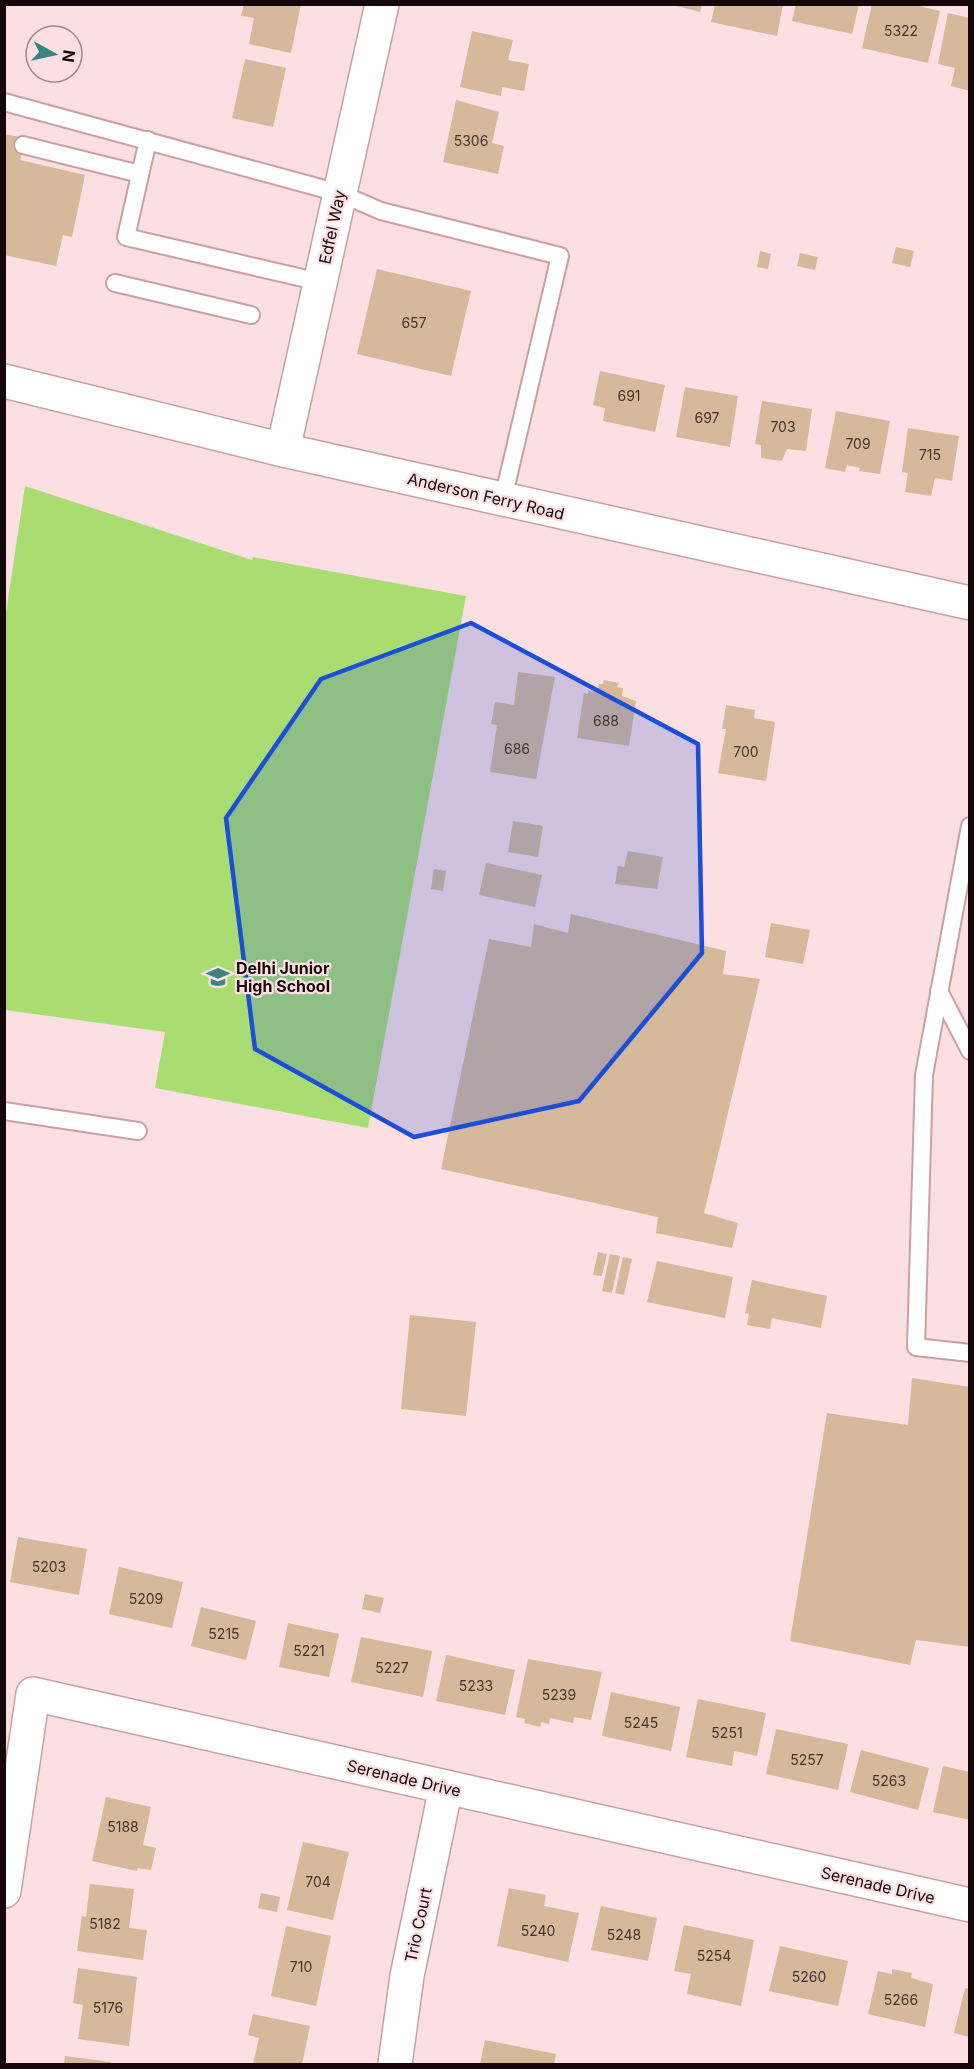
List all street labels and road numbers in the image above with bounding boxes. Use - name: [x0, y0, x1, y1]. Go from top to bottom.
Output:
- street label: Edfel Way: [314, 188, 350, 266]
- street label: Anderson Ferry Road: [406, 468, 566, 524]
- street label: Serenade Drive: [345, 1755, 463, 1801]
- street label: Serenade Drive: [819, 1862, 937, 1908]
- street label: Trio Court: [400, 1886, 436, 1964]

